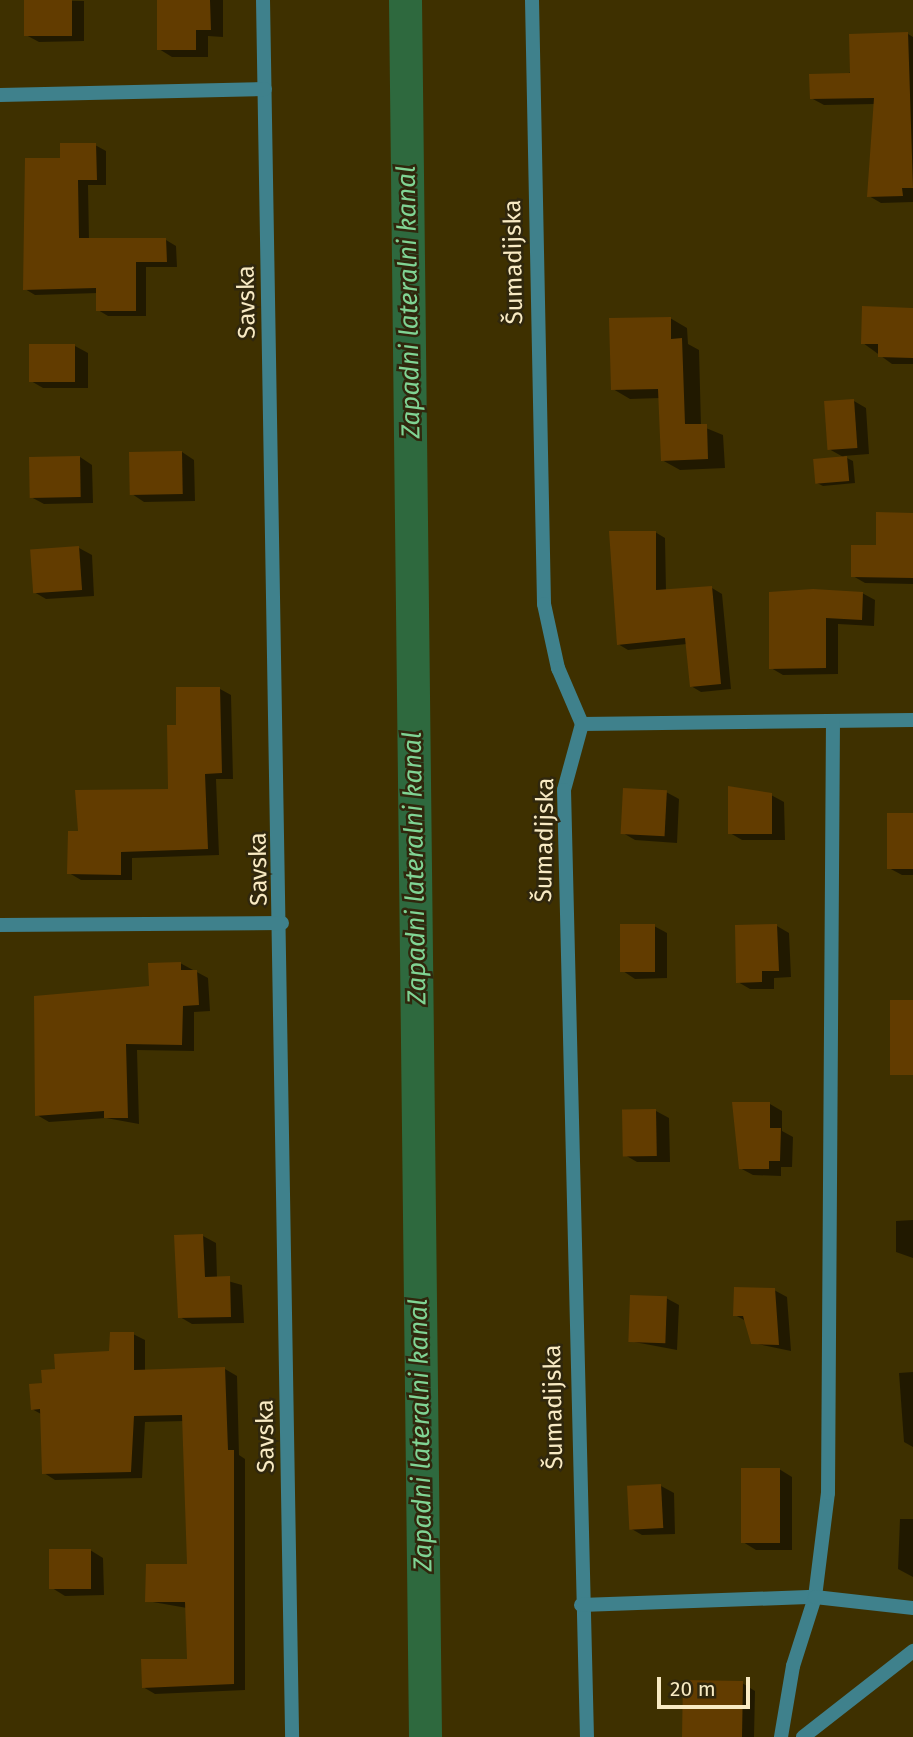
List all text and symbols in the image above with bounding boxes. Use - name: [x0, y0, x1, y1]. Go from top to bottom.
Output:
- water label: Zapadni lateralni kanal: [391, 165, 427, 439]
- street label: Šumadijska: [499, 199, 529, 325]
- street label: Savska: [232, 265, 262, 339]
- water label: Zapadni lateralni kanal: [397, 731, 433, 1005]
- street label: Šumadijska: [530, 777, 560, 903]
- street label: Savska: [244, 832, 274, 906]
- water label: Zapadni lateralni kanal: [403, 1298, 439, 1572]
- street label: Šumadijska: [539, 1344, 569, 1470]
- street label: Savska: [251, 1399, 281, 1473]
- scale bar: [661, 1664, 754, 1708]
- text: 20 m: [670, 1676, 716, 1702]

